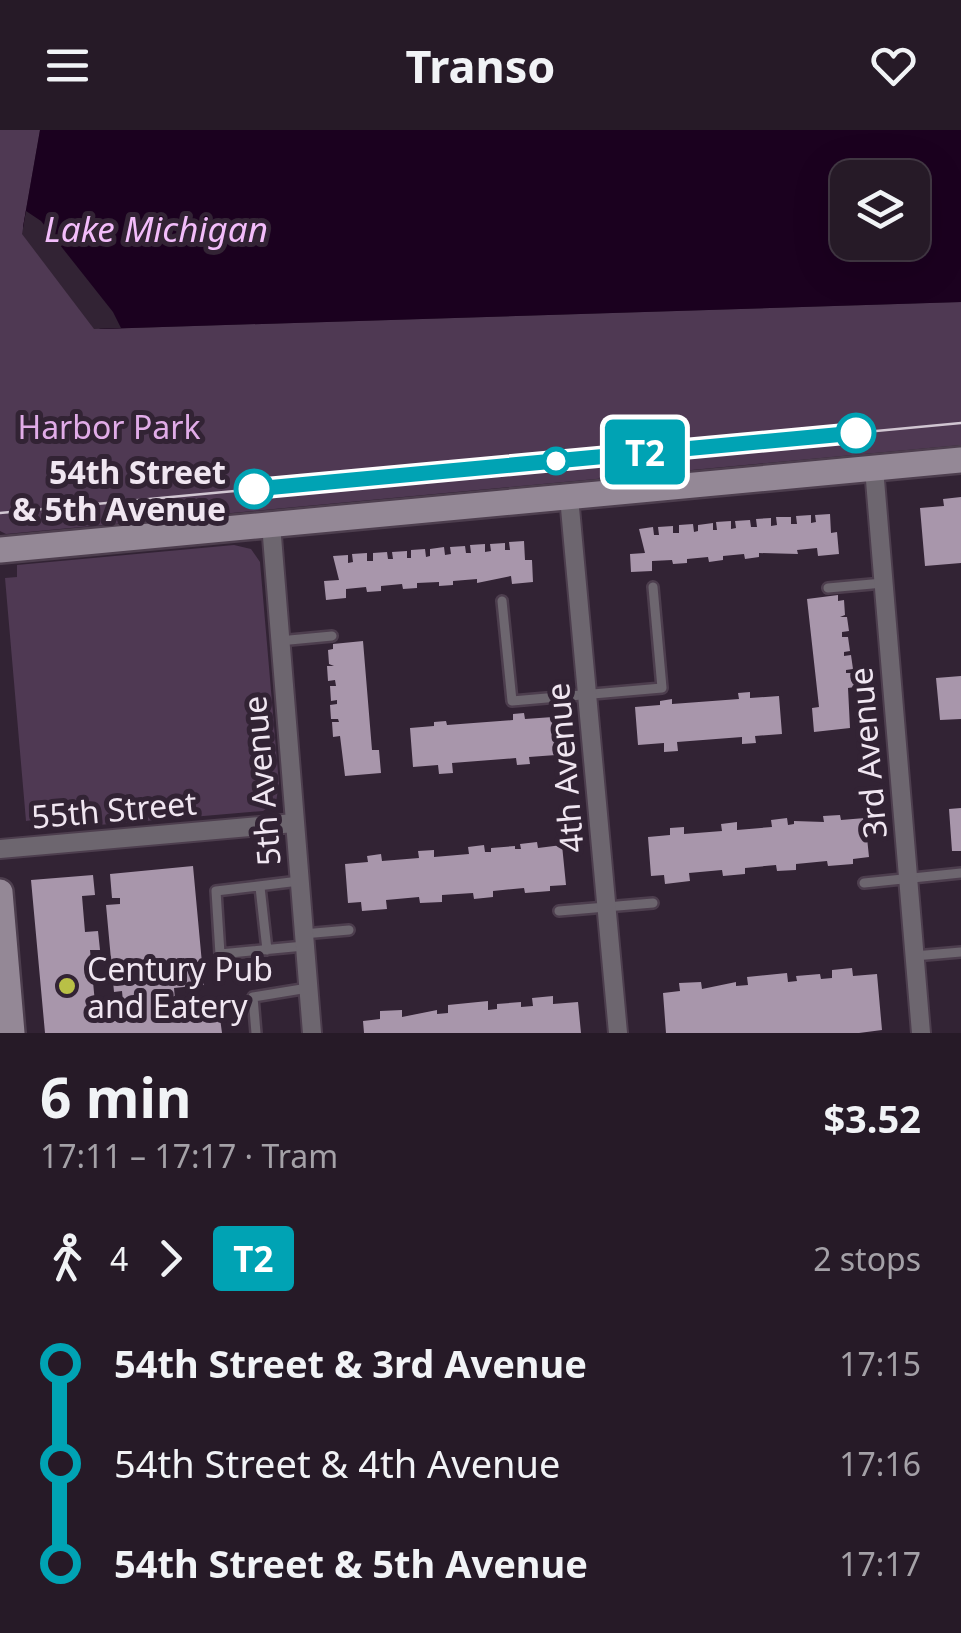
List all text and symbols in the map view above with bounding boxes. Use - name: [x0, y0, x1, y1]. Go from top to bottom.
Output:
- text: Transo: [406, 35, 555, 96]
- icon: menu: [40, 38, 95, 93]
- icon: heart: [866, 38, 921, 93]
- map controls: [830, 160, 930, 260]
- button: layers: [830, 160, 930, 260]
- water label: Lake Michigan: [44, 205, 268, 252]
- park label: Harbor Park: [17, 405, 201, 448]
- unlabelled marker: [837, 414, 875, 452]
- line badge: T2: [600, 420, 690, 484]
- text: T2: [625, 429, 665, 476]
- unlabelled marker: [543, 448, 569, 474]
- place label: 54th Street & 5th Avenue: [12, 450, 226, 530]
- marker: 54th Street & 5th Avenue: [235, 470, 273, 508]
- street label: 3rd Avenue: [838, 666, 896, 840]
- street label: 4th Avenue: [535, 681, 593, 855]
- street label: 5th Avenue: [232, 694, 290, 868]
- street label: 55th Street: [30, 780, 198, 838]
- place label: Century Pub and Eatery: [87, 947, 273, 1027]
- marker: Century Pub and Eatery: [56, 975, 78, 997]
- text: 6 min: [40, 1059, 192, 1134]
- text: $3.52: [823, 1092, 921, 1144]
- text: 17:11 – 17:17 · Tram: [40, 1134, 338, 1177]
- icon: walk: [40, 1231, 95, 1286]
- icon: forward: [143, 1231, 198, 1286]
- text: T2: [233, 1235, 274, 1282]
- text: 4: [110, 1237, 128, 1280]
- text: 2 stops: [813, 1237, 921, 1280]
- text: 54th Street & 3rd Avenue: [114, 1337, 587, 1389]
- text: 17:15: [839, 1342, 921, 1385]
- text: 54th Street & 4th Avenue: [114, 1437, 560, 1489]
- text: 17:16: [839, 1442, 921, 1485]
- text: 54th Street & 5th Avenue: [114, 1537, 588, 1589]
- text: 17:17: [839, 1542, 921, 1585]

